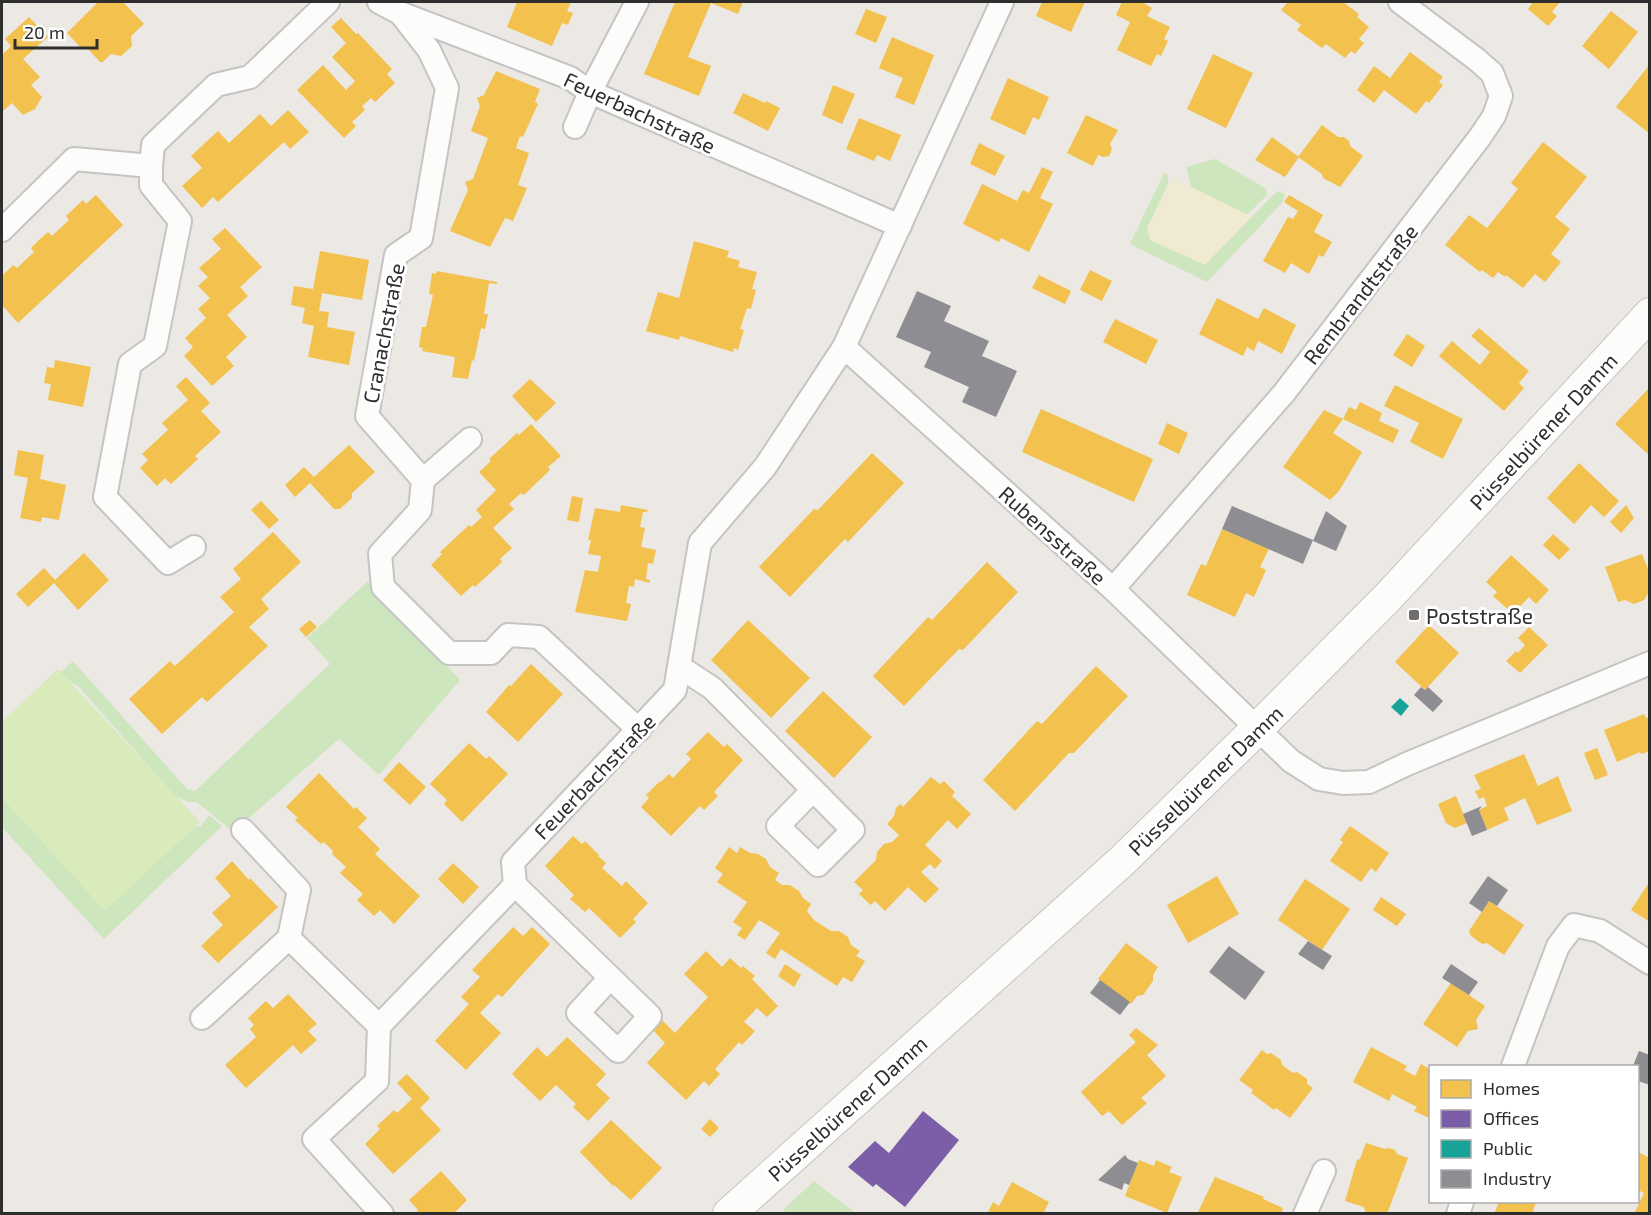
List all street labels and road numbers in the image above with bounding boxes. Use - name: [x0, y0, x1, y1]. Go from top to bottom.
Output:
- street label: Feuerbachstraße: [560, 66, 720, 158]
- street label: Rembrandtstraße: [1298, 219, 1422, 369]
- street label: Cranachstraße: [357, 261, 409, 405]
- street label: Püsselbürener Damm: [1464, 348, 1622, 514]
- street label: Rubensstraße: [994, 480, 1112, 590]
- street label: Püsselbürener Damm: [1123, 700, 1287, 860]
- street label: Feuerbachstraße: [528, 708, 660, 844]
- street label: Püsselbürener Damm: [762, 1030, 932, 1186]

